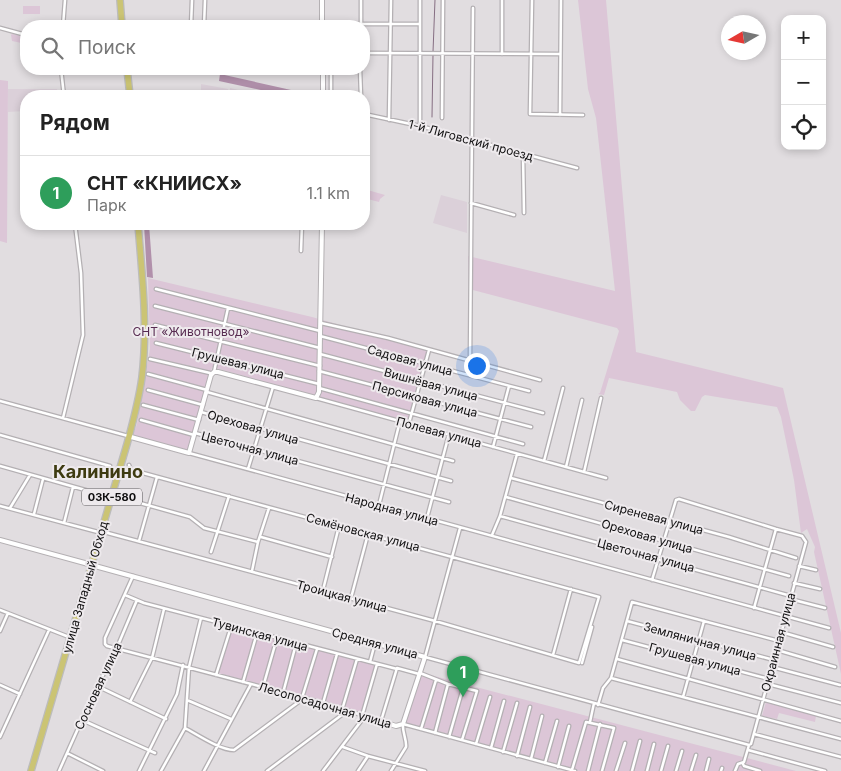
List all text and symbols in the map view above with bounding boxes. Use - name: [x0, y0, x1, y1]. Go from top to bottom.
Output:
- north arrow: [721, 15, 766, 60]
- map controls: [781, 15, 826, 150]
- button: +: [781, 15, 826, 60]
- search box: [20, 20, 370, 75]
- icon: search: [38, 34, 66, 62]
- text: Поиск: [78, 36, 136, 59]
- button: −: [781, 60, 826, 105]
- button: locate: [781, 105, 826, 150]
- text: Рядом: [40, 110, 110, 135]
- street label: 1-й Лиговский проезд: [407, 116, 536, 164]
- text: СНТ «КНИИСХ»: [87, 172, 242, 195]
- text: 1: [53, 183, 59, 203]
- text: 1.1 km: [306, 183, 350, 203]
- text: Парк: [87, 195, 126, 215]
- park label: СНТ «Животновод»: [133, 324, 249, 339]
- street label: Садовая улица: [366, 341, 454, 379]
- street label: Грушевая улица: [190, 344, 286, 382]
- your location: [464, 353, 490, 379]
- street label: Вишнёвая улица: [382, 364, 480, 404]
- street label: Персиковая улица: [371, 378, 479, 420]
- street label: Ореховая улица: [206, 407, 300, 447]
- street label: Полевая улица: [395, 413, 483, 451]
- street label: Цветочная улица: [200, 428, 300, 468]
- district label: Калинино: [53, 461, 143, 482]
- road number: 03К-580: [82, 488, 142, 506]
- street label: Народная улица: [344, 489, 440, 529]
- street label: Сиреневая улица: [603, 497, 705, 537]
- street label: Семёновская улица: [304, 510, 422, 554]
- street label: Ореховая улица: [600, 516, 694, 556]
- street label: улица Западный Обход: [59, 519, 111, 655]
- street label: Цветочная улица: [596, 535, 696, 575]
- street label: Троицкая улица: [295, 577, 389, 615]
- street label: Окраинная улица: [758, 591, 798, 693]
- street label: Тувинская улица: [210, 614, 310, 654]
- street label: Земляничная улица: [642, 619, 758, 663]
- street label: Средняя улица: [330, 624, 420, 662]
- street label: Сосновая улица: [71, 640, 125, 732]
- street label: Грушевая улица: [647, 640, 743, 678]
- pin: 1: [447, 656, 479, 697]
- street label: Лесопосадочная улица: [257, 679, 393, 731]

